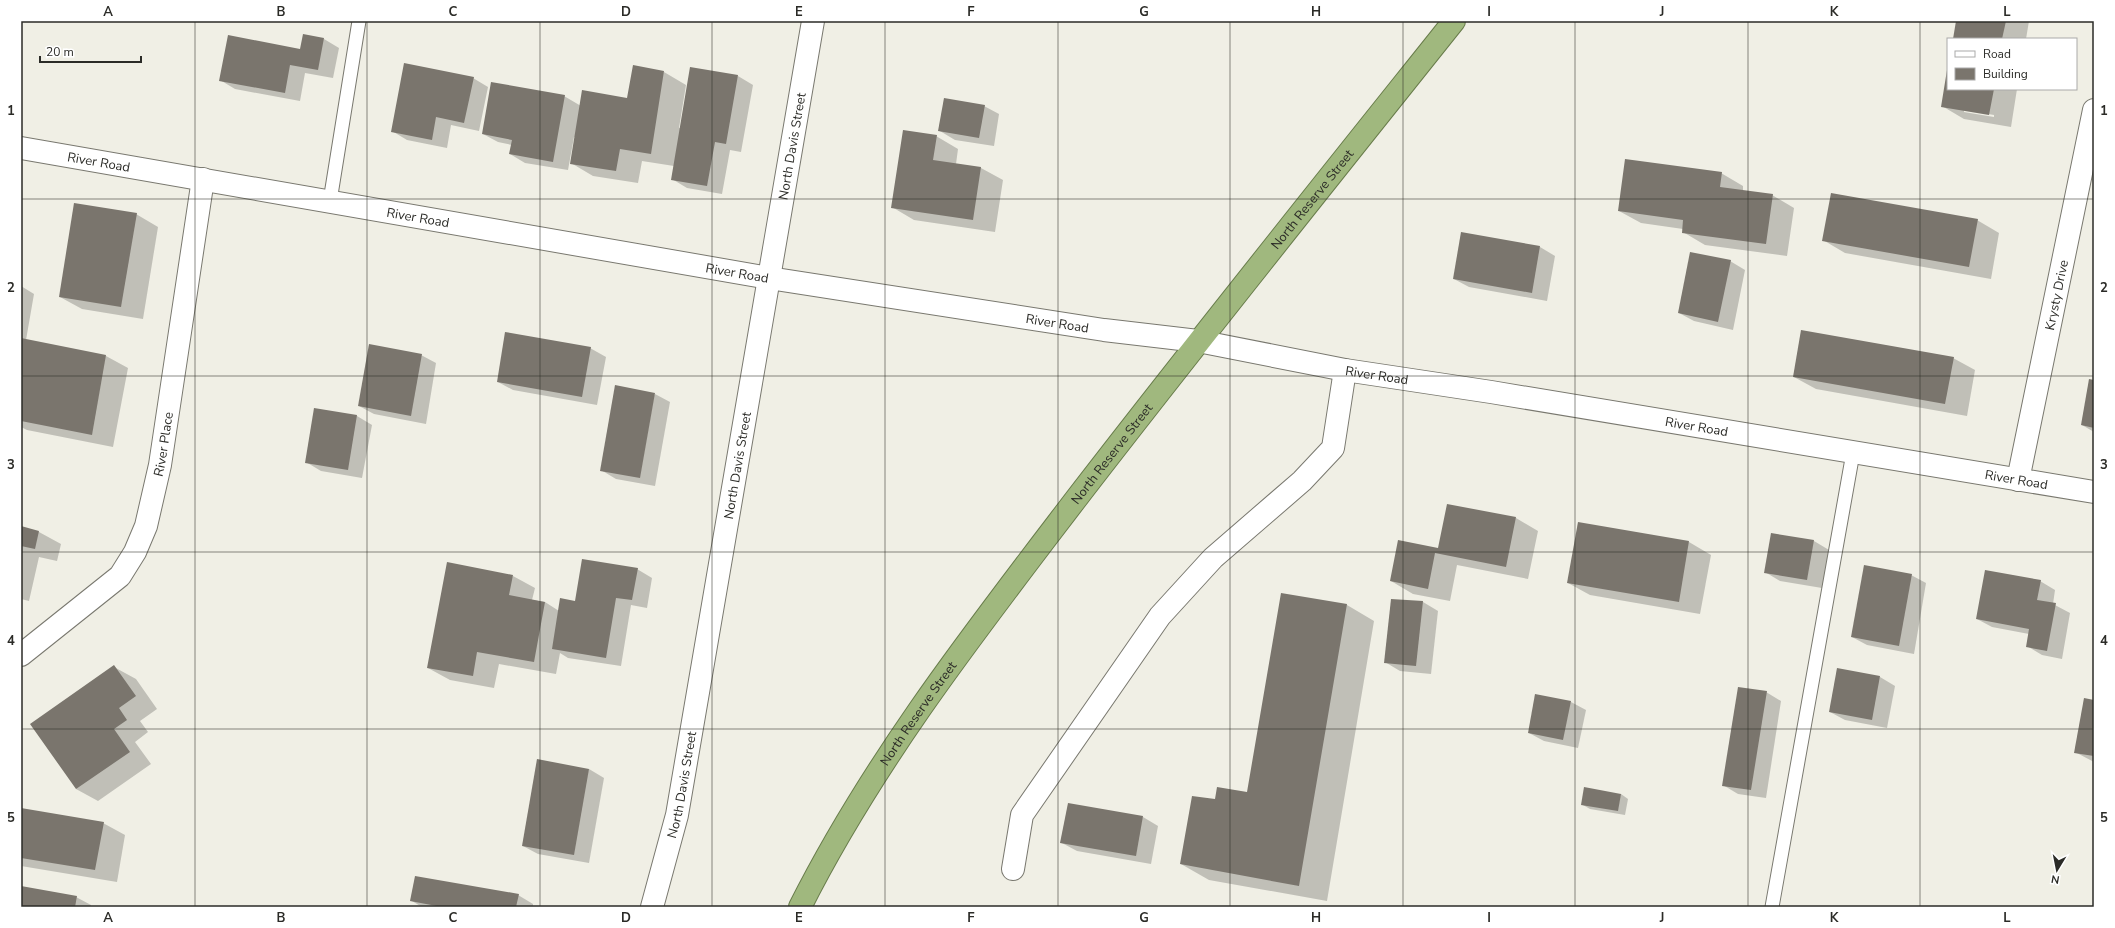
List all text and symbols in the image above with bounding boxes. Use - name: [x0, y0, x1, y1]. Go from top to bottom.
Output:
- text: A: [103, 3, 113, 21]
- text: B: [277, 3, 286, 21]
- text: C: [449, 3, 458, 21]
- text: D: [621, 3, 631, 21]
- text: E: [795, 3, 803, 21]
- text: F: [967, 3, 975, 21]
- text: G: [1139, 3, 1149, 21]
- text: H: [1311, 3, 1321, 21]
- text: I: [1487, 3, 1491, 21]
- text: J: [1659, 3, 1664, 21]
- text: K: [1830, 3, 1839, 21]
- text: L: [2003, 3, 2011, 21]
- scale bar: [40, 38, 141, 64]
- legend: [1947, 38, 2077, 90]
- text: 20 m: [46, 44, 74, 60]
- text: Road: [1983, 46, 2011, 62]
- text: Building: [1983, 66, 2028, 82]
- street label: North Davis Street: [775, 91, 811, 201]
- text: 1: [7, 102, 15, 120]
- text: 1: [2100, 102, 2108, 120]
- street label: North Reserve Street: [1267, 145, 1358, 253]
- street label: River Road: [66, 148, 132, 177]
- street label: River Road: [385, 204, 451, 232]
- street label: Krysty Drive: [2041, 258, 2073, 332]
- street label: River Road: [704, 259, 770, 288]
- text: 2: [7, 279, 15, 297]
- text: 2: [2100, 279, 2108, 297]
- street label: River Road: [1024, 310, 1090, 338]
- street label: River Road: [1344, 362, 1409, 389]
- street label: North Reserve Street: [1067, 399, 1157, 508]
- street label: North Davis Street: [720, 410, 756, 521]
- street label: River Place: [150, 411, 178, 478]
- street label: River Road: [1664, 413, 1729, 441]
- text: 3: [7, 456, 15, 474]
- text: 3: [2100, 456, 2108, 474]
- street label: River Road: [1983, 466, 2049, 494]
- text: 4: [7, 632, 15, 650]
- text: 4: [2100, 632, 2108, 650]
- street label: North Reserve Street: [876, 657, 961, 769]
- street label: North Davis Street: [663, 730, 701, 840]
- text: 5: [7, 809, 15, 827]
- text: 5: [2100, 809, 2108, 827]
- north arrow: [2037, 850, 2077, 890]
- text: N: [2050, 871, 2061, 887]
- text: A: [103, 909, 113, 927]
- text: B: [277, 909, 286, 927]
- text: C: [449, 909, 458, 927]
- text: D: [621, 909, 631, 927]
- text: E: [795, 909, 803, 927]
- text: F: [967, 909, 975, 927]
- text: G: [1139, 909, 1149, 927]
- text: H: [1311, 909, 1321, 927]
- text: I: [1487, 909, 1491, 927]
- text: J: [1659, 909, 1664, 927]
- text: K: [1830, 909, 1839, 927]
- text: L: [2003, 909, 2011, 927]

